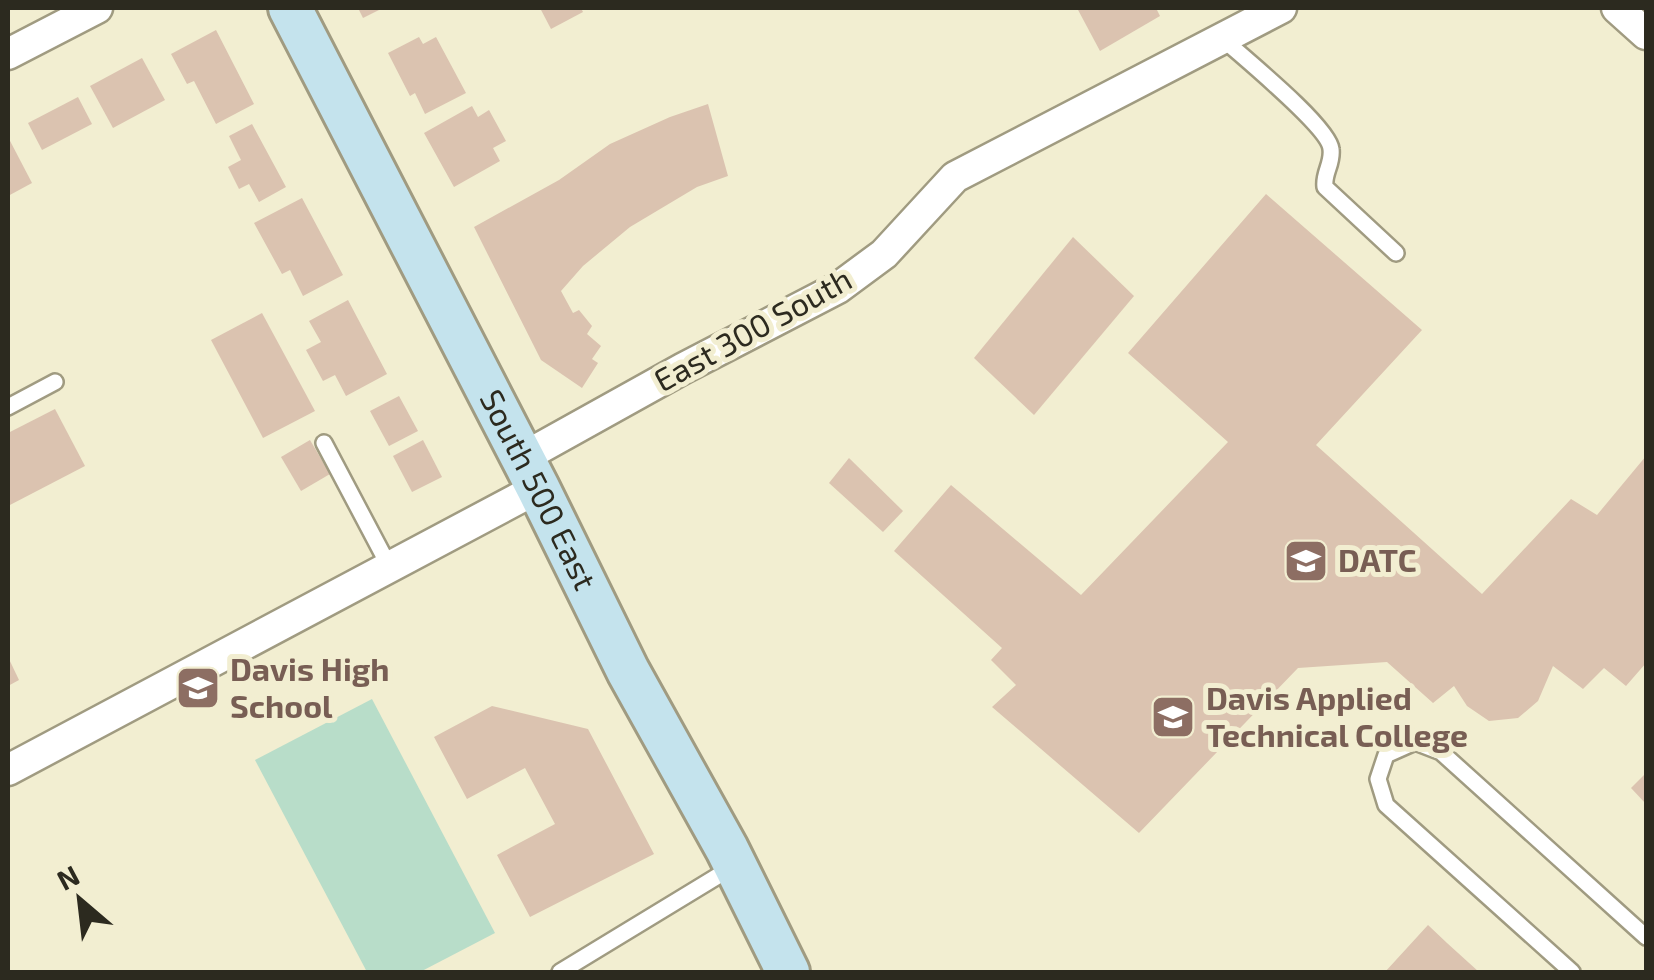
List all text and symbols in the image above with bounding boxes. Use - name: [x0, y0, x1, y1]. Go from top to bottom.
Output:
- street label: East 300 South: [647, 258, 857, 398]
- street label: South 500 East: [473, 383, 606, 595]
- school or university icon: DATC: [1283, 538, 1329, 584]
- place label: DATC: [1338, 540, 1416, 578]
- place label: Davis High School: [230, 649, 390, 724]
- school or university icon: Davis High School: [175, 665, 221, 711]
- place label: Davis Applied Technical College: [1206, 678, 1468, 753]
- school or university icon: Davis Applied Technical College: [1150, 694, 1196, 740]
- north arrow: [30, 850, 130, 950]
- text: N: [51, 857, 85, 897]

